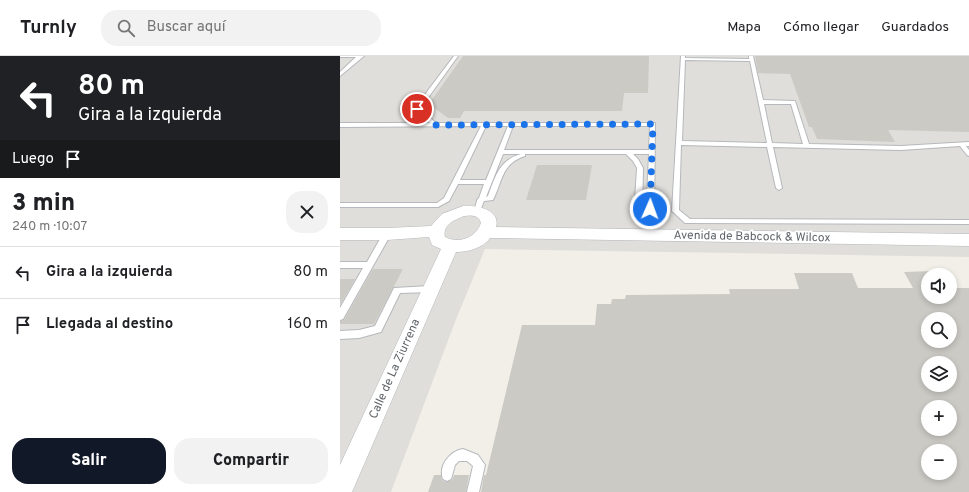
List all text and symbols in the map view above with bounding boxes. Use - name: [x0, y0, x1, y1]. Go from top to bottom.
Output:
- search box: [101, 10, 381, 46]
- text: Turnly: [20, 16, 77, 40]
- icon: search: [115, 17, 137, 39]
- text: Buscar aquí: [147, 18, 225, 37]
- text: Mapa: [727, 19, 761, 36]
- text: Cómo llegar: [783, 19, 859, 36]
- text: Guardados: [881, 19, 949, 36]
- text: 80 m: [78, 69, 145, 105]
- icon: left: [12, 72, 64, 124]
- pin: [400, 92, 434, 126]
- icon: arrive: [406, 98, 428, 120]
- text: Gira a la izquierda: [78, 104, 222, 127]
- icon: arrive: [62, 148, 84, 170]
- text: Luego: [12, 150, 54, 169]
- position arrow: [629, 188, 671, 230]
- text: 3 min: [12, 189, 75, 219]
- button: close: [286, 191, 328, 233]
- text: 240 m · 10:07: [12, 219, 87, 235]
- street label: Avenida de Babcock & Wilcox: [673, 228, 831, 246]
- icon: left: [12, 262, 34, 284]
- text: Gira a la izquierda: [46, 263, 173, 282]
- text: 80 m: [293, 263, 328, 282]
- map controls: [921, 268, 957, 480]
- button: sound: [921, 268, 957, 304]
- button: search: [921, 312, 957, 348]
- icon: arrive: [12, 314, 34, 336]
- text: Llegada al destino: [46, 315, 173, 334]
- text: 160 m: [288, 315, 328, 334]
- street label: Calle de La Ziurrena: [366, 316, 424, 422]
- button: layers: [921, 356, 957, 392]
- button: +: [921, 400, 957, 436]
- button: Salir: [12, 438, 166, 484]
- button: Compartir: [174, 438, 328, 484]
- button: −: [921, 444, 957, 480]

